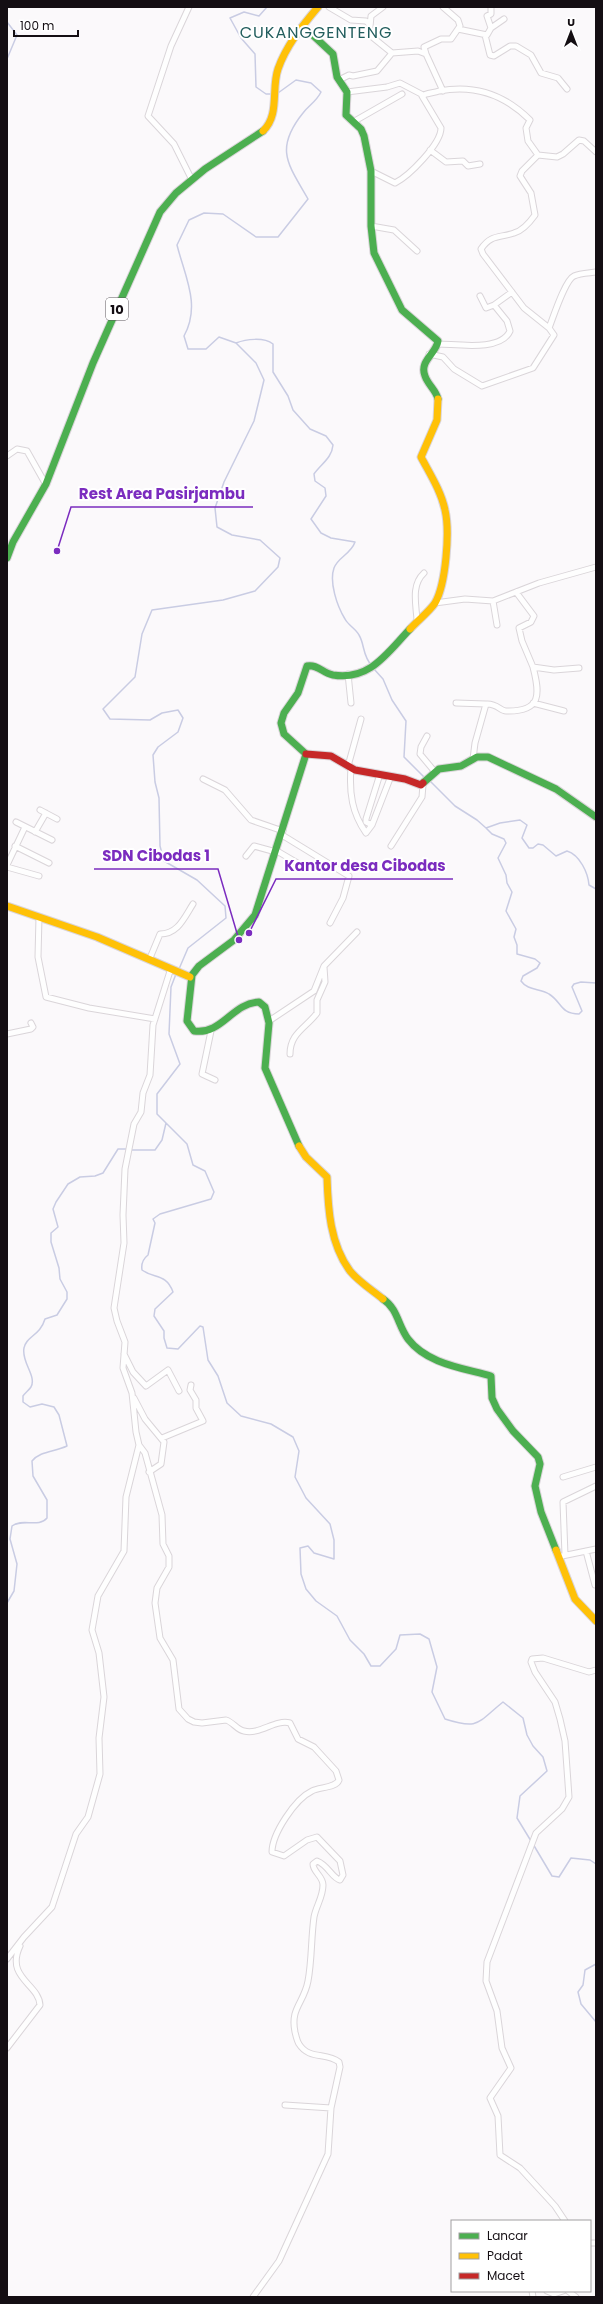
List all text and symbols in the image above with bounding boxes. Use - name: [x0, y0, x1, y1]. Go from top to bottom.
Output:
- scale bar: [14, 12, 78, 38]
- north arrow: [551, 12, 591, 52]
- text: U: [567, 14, 575, 30]
- text: 100 m: [20, 17, 54, 34]
- district label: CUKANGGENTENG: [240, 21, 392, 44]
- road number: 10: [106, 298, 128, 320]
- callout: Rest Area Pasirjambu: [71, 480, 253, 507]
- text: Rest Area Pasirjambu: [79, 483, 245, 504]
- callout: SDN Cibodas 1: [94, 842, 218, 869]
- text: SDN Cibodas 1: [102, 845, 210, 866]
- callout: Kantor desa Cibodas: [276, 852, 453, 879]
- text: Kantor desa Cibodas: [284, 855, 446, 876]
- legend: [451, 2220, 591, 2292]
- text: Lancar: [487, 2227, 528, 2244]
- text: Padat: [487, 2247, 523, 2264]
- text: Macet: [487, 2267, 525, 2284]

